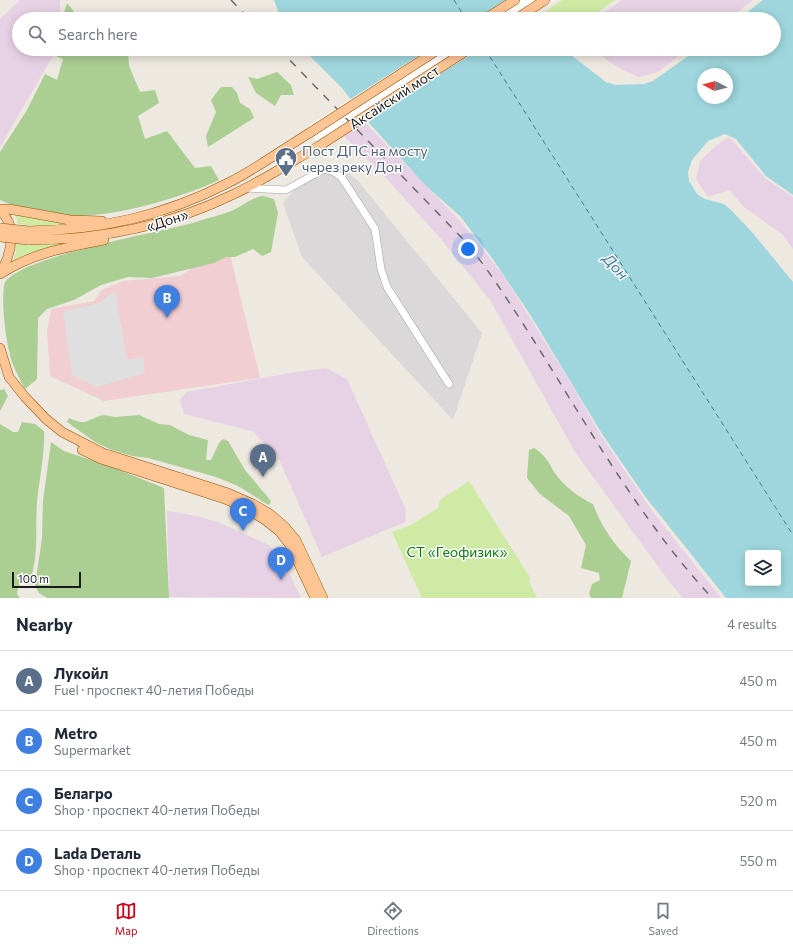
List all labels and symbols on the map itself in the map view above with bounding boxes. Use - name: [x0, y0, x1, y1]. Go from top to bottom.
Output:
- street label: Аксайский мост: [346, 61, 443, 132]
- north arrow: [697, 68, 733, 104]
- place label: Пост ДПС на мосту через реку Дон: [302, 142, 428, 175]
- public building icon: Пост ДПС на мосту через реку Дон: [273, 145, 299, 178]
- street label: «Дон»: [144, 205, 190, 235]
- your location: [458, 239, 478, 259]
- water label: Дон: [598, 248, 633, 283]
- pin: B: [154, 285, 180, 318]
- pin: A: [250, 444, 276, 477]
- pin: C: [230, 498, 256, 531]
- park label: СТ «Геофизик»: [406, 543, 508, 560]
- pin: D: [268, 547, 294, 580]
- scale bar: [12, 570, 81, 589]

